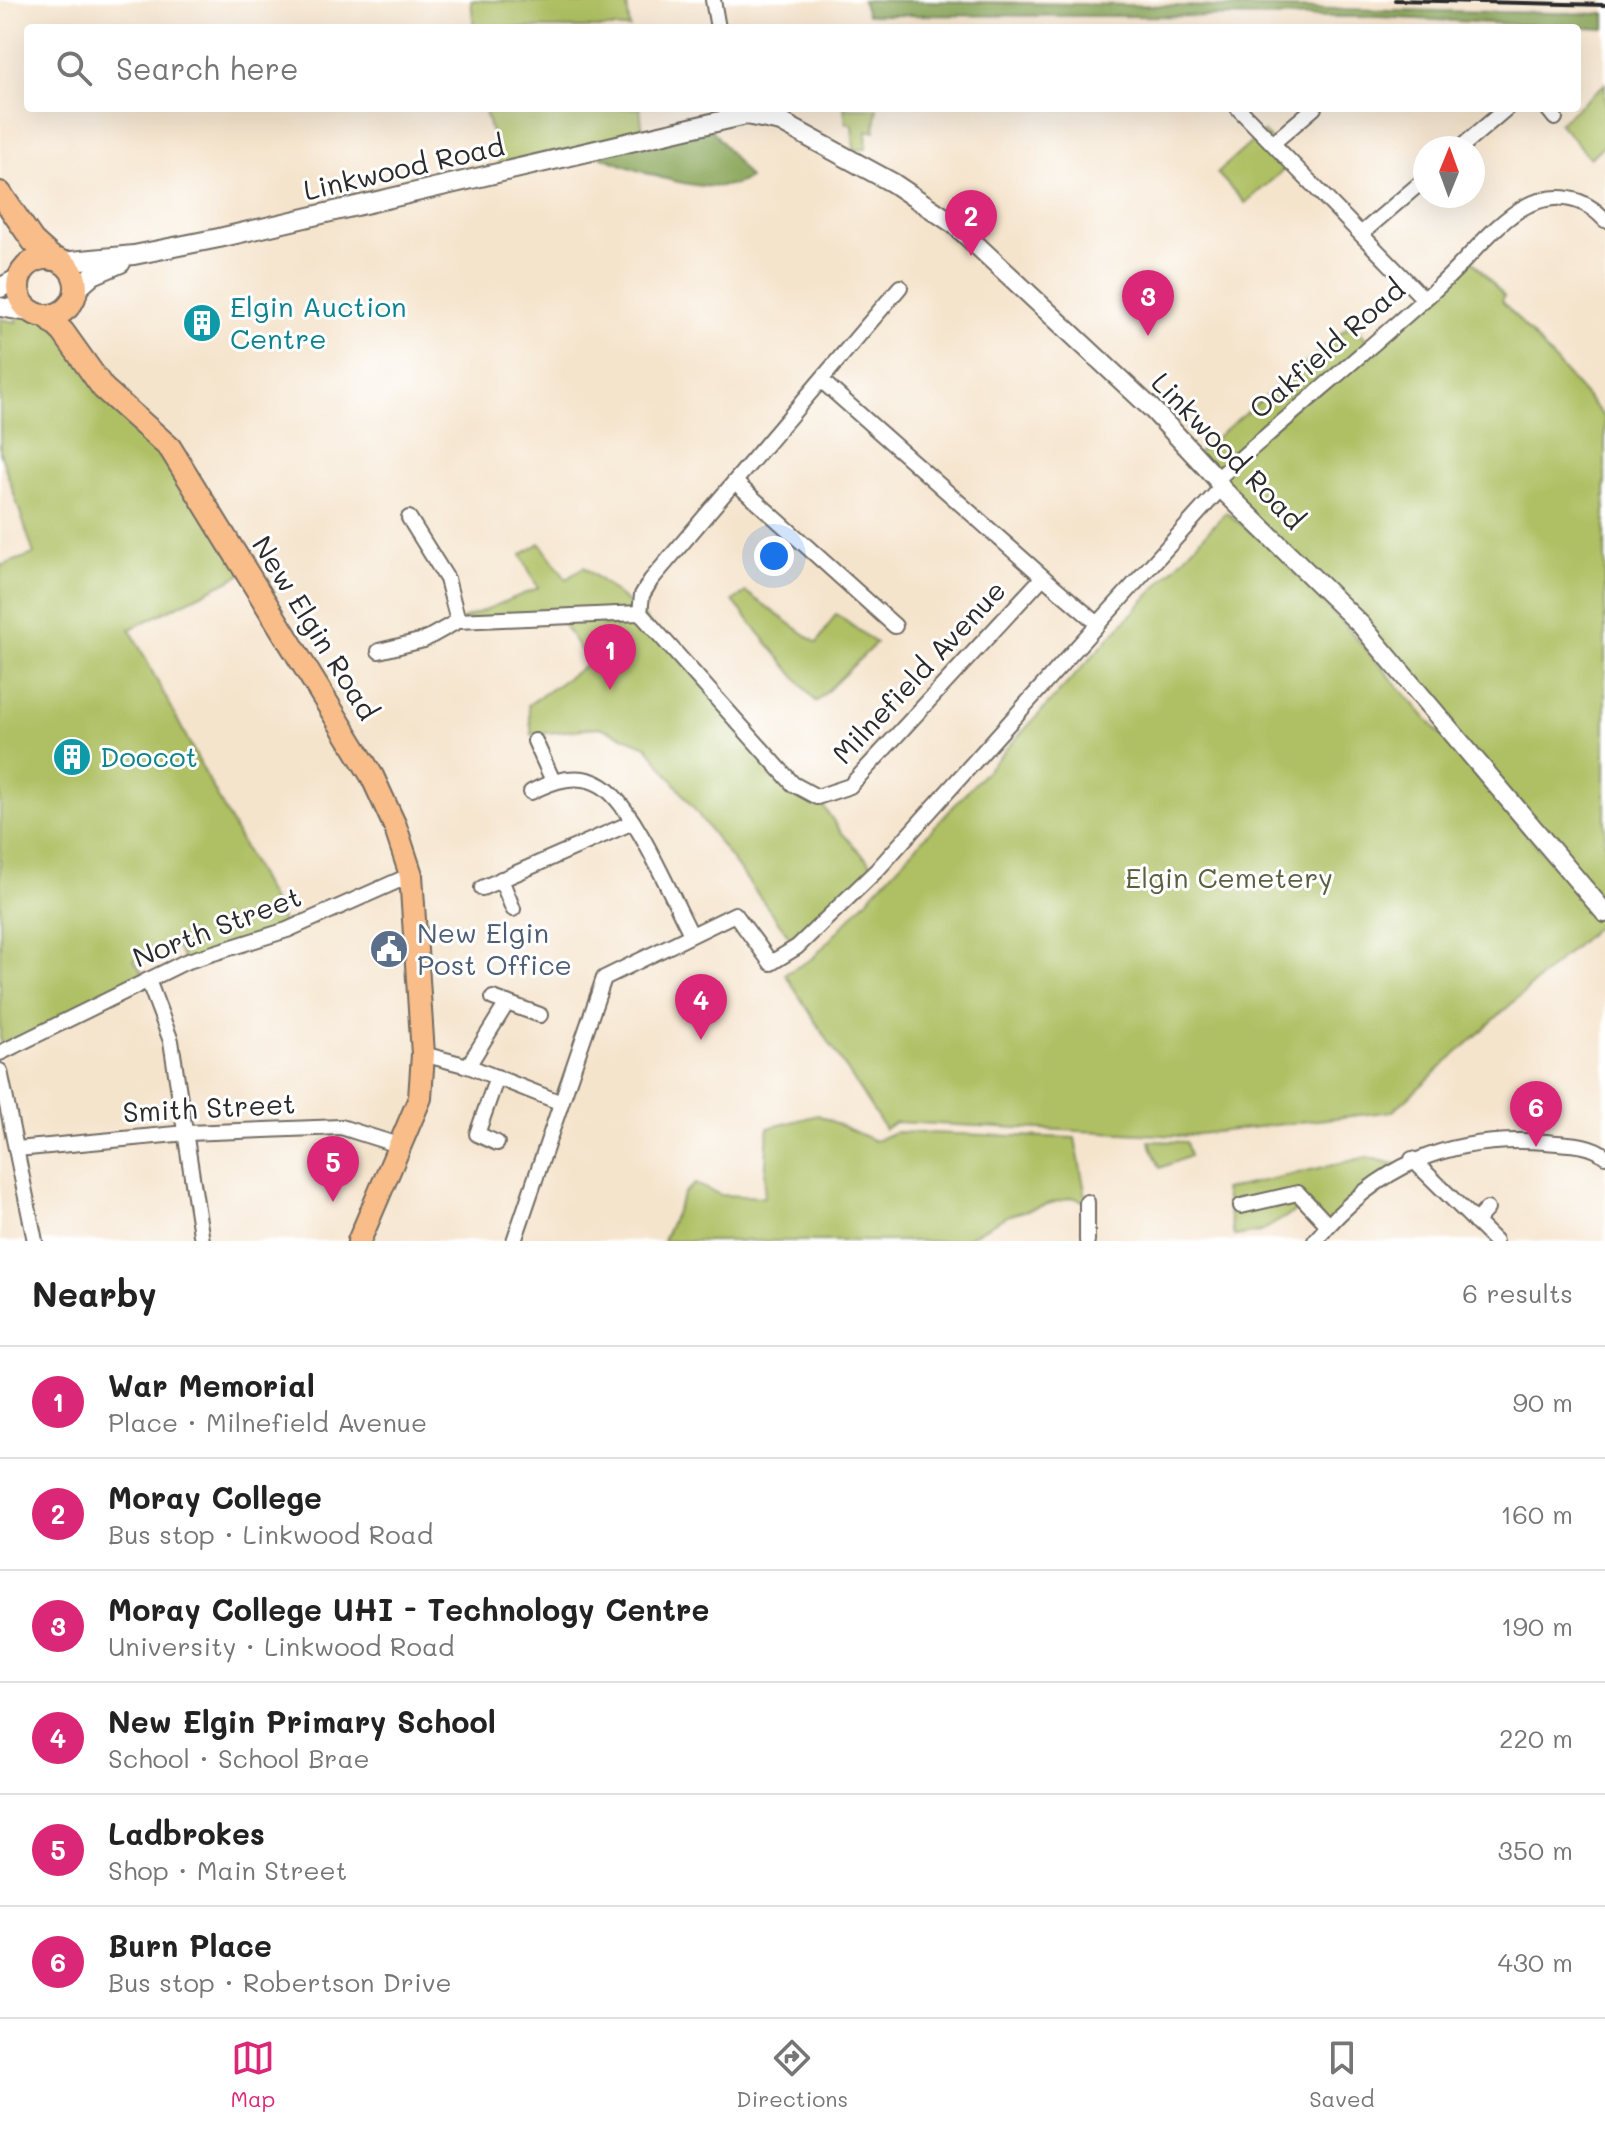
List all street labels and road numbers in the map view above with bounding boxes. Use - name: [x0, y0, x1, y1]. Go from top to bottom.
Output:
- street label: Linkwood Road: [300, 126, 508, 208]
- street label: Oakfield Road: [1241, 271, 1412, 426]
- street label: Linkwood Road: [1145, 364, 1313, 537]
- street label: New Elgin Road: [245, 529, 387, 726]
- street label: Milnefield Avenue: [824, 572, 1013, 771]
- street label: North Street: [127, 877, 306, 975]
- street label: Smith Street: [122, 1085, 296, 1130]

